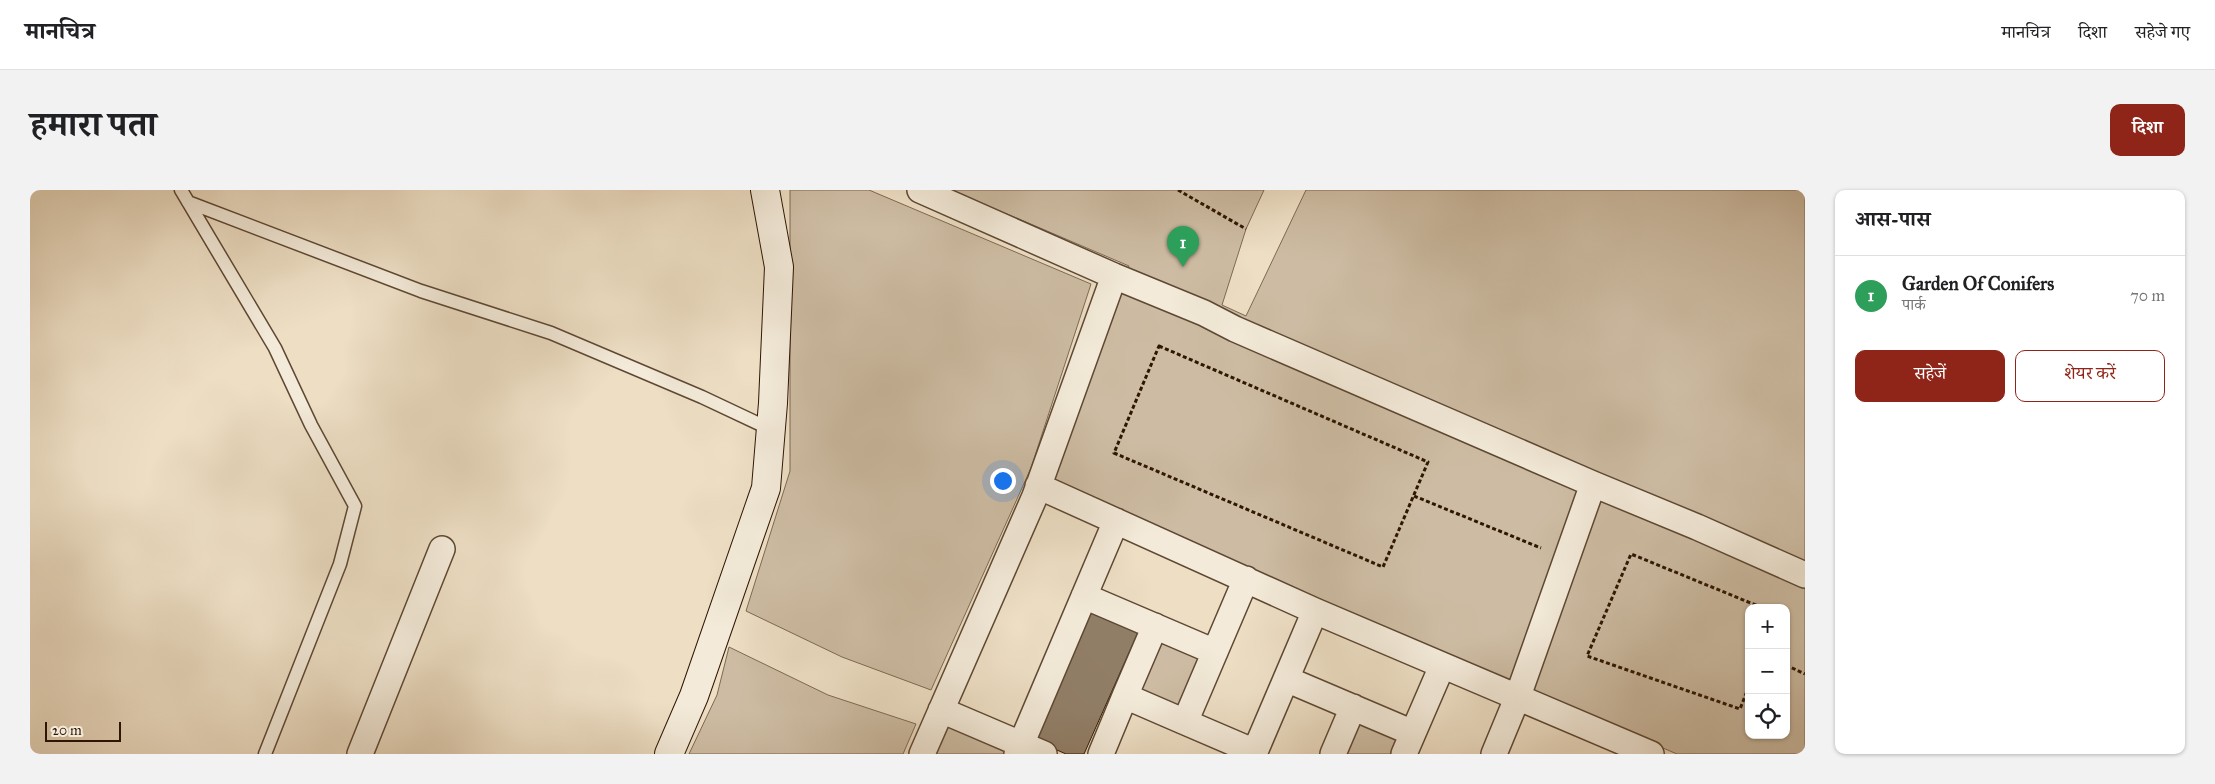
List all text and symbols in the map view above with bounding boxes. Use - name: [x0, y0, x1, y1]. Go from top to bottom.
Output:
- text: मानचित्र: [25, 16, 95, 46]
- text: मानचित्र: [2002, 21, 2050, 43]
- text: दिशा: [2078, 21, 2107, 43]
- text: सहेजे गए: [2135, 21, 2190, 43]
- text: हमारा पता: [30, 103, 157, 146]
- button: दिशा: [2110, 104, 2185, 156]
- text: आस-पास: [1855, 206, 1930, 232]
- pin: 1: [1167, 226, 1199, 267]
- text: Garden Of Conifers: [1902, 272, 2054, 295]
- text: 1: [1868, 286, 1874, 305]
- text: 70 m: [2130, 286, 2165, 305]
- text: पार्क: [1902, 295, 1926, 314]
- button: सहेजें: [1855, 350, 2005, 402]
- button: शेयर करें: [2015, 350, 2165, 402]
- your location: [990, 468, 1016, 494]
- map controls: [1745, 604, 1790, 739]
- button: +: [1745, 604, 1790, 649]
- button: −: [1745, 649, 1790, 694]
- button: locate: [1745, 694, 1790, 739]
- scale bar: [45, 719, 121, 742]
- text: 20 m: [52, 722, 82, 739]

